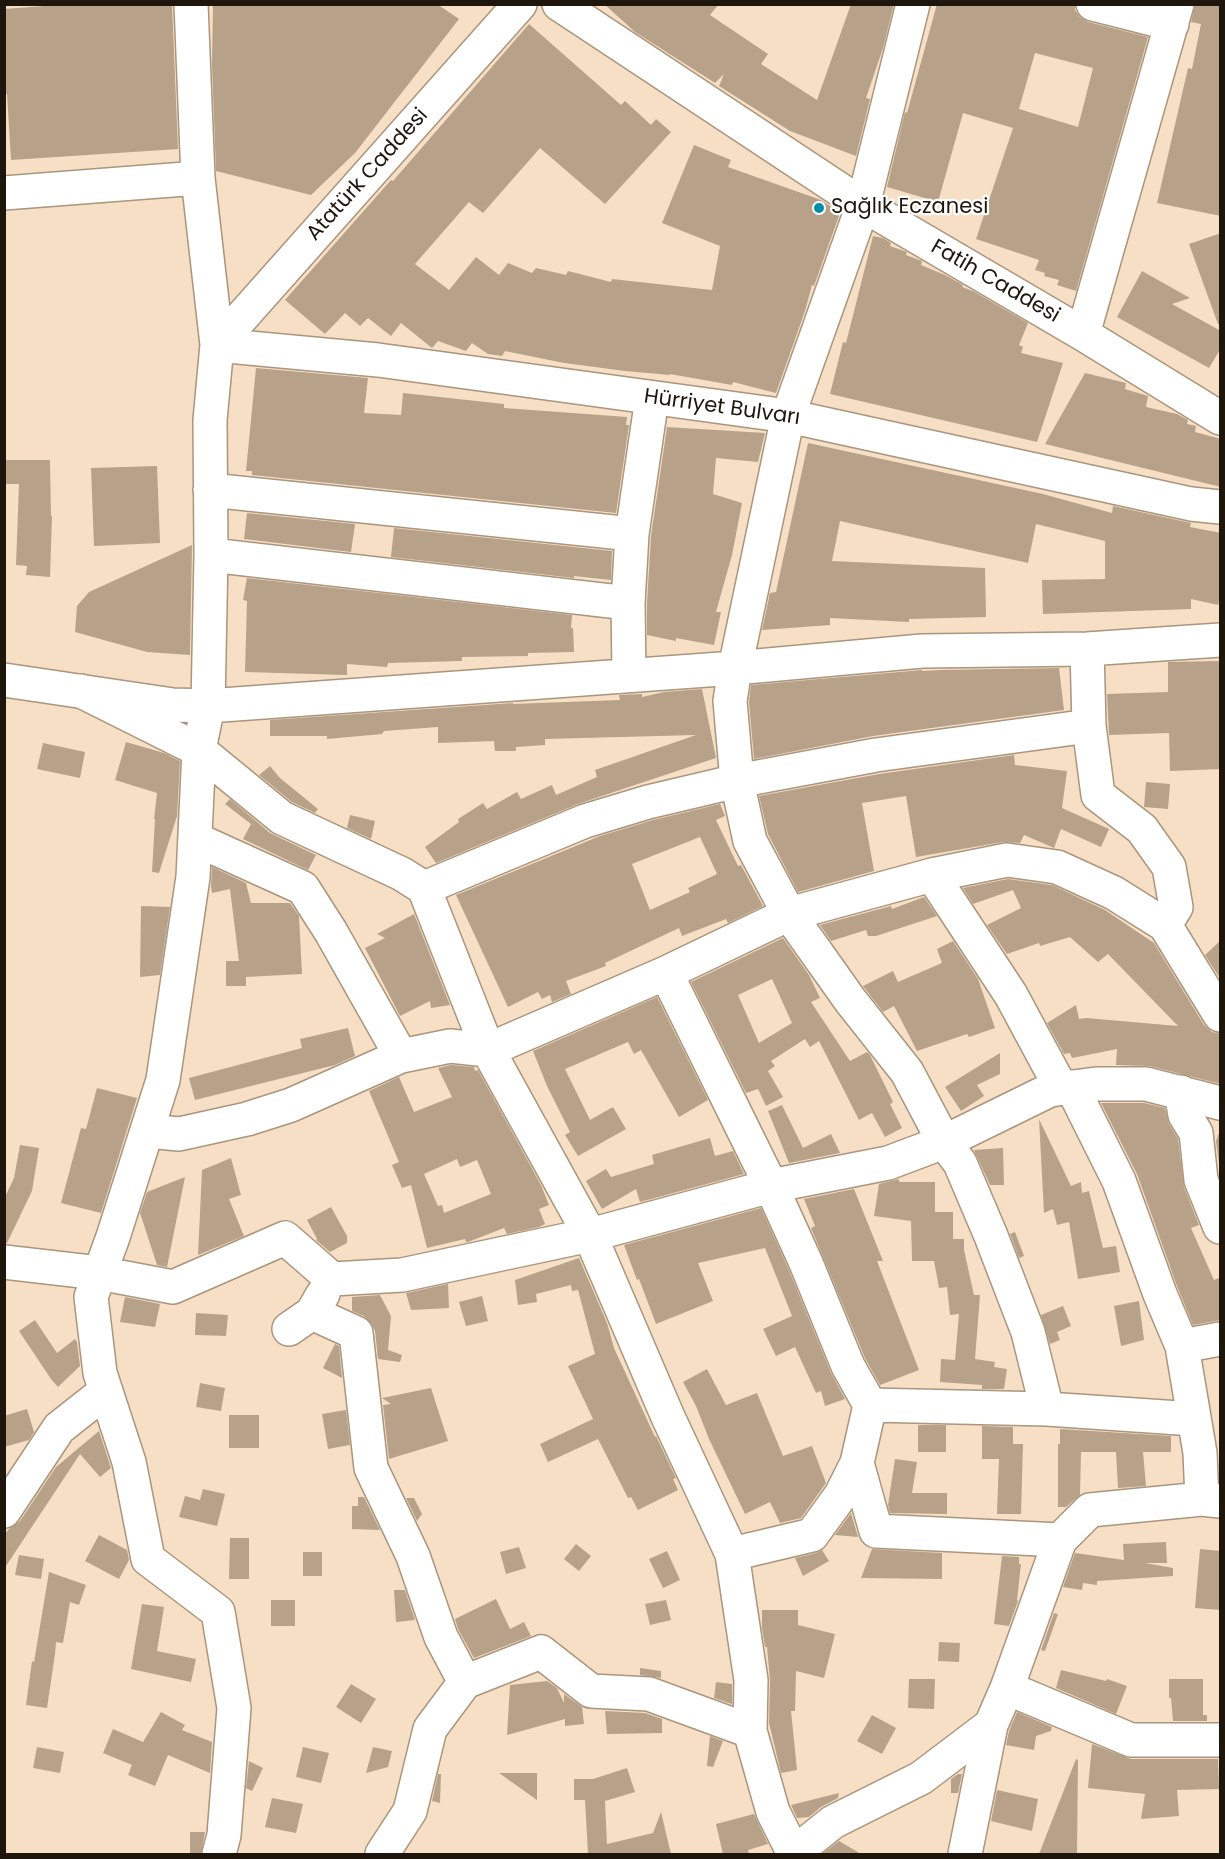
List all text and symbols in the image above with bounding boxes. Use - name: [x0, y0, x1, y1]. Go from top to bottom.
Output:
- street label: Atatürk Caddesi: [302, 104, 434, 246]
- place label: Sağlık Eczanesi: [831, 195, 988, 221]
- marker: Sağlık Eczanesi: [812, 201, 826, 215]
- street label: Fatih Caddesi: [926, 235, 1064, 329]
- street label: Hürriyet Bulvarı: [642, 385, 802, 431]

